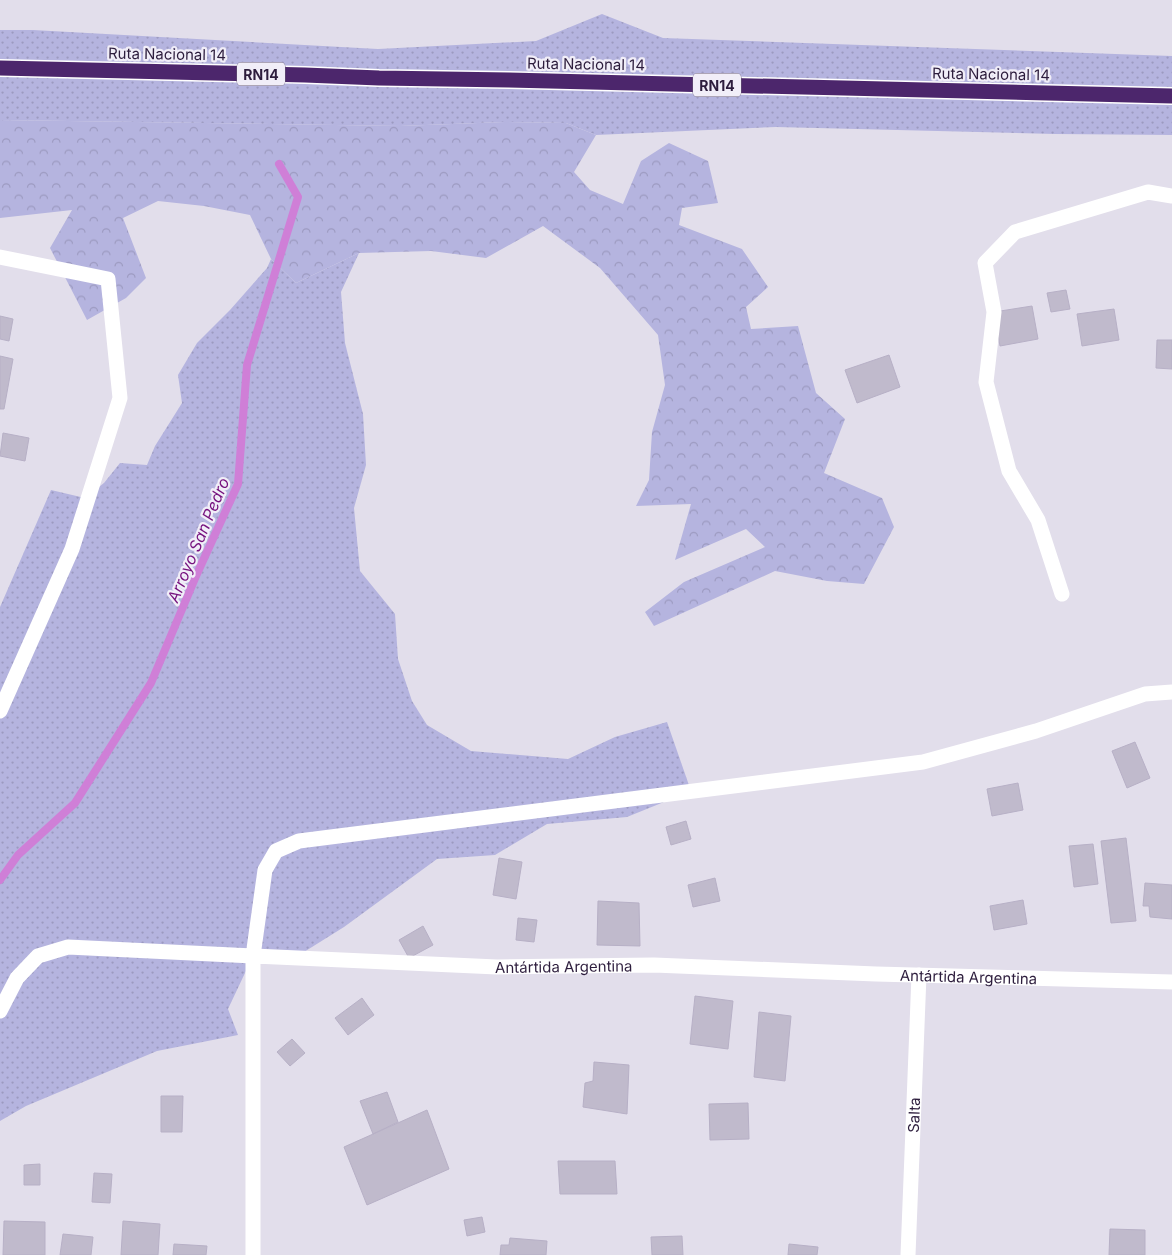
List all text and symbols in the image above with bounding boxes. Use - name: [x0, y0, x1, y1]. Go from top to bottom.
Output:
- street label: Ruta Nacional 14: [108, 43, 226, 65]
- street label: Ruta Nacional 14: [527, 53, 645, 75]
- road number: RN14: [237, 62, 285, 86]
- street label: Ruta Nacional 14: [932, 63, 1050, 85]
- road number: RN14: [693, 74, 741, 96]
- water label: Arroyo San Pedro: [162, 475, 233, 606]
- street label: Antártida Argentina: [495, 956, 633, 977]
- street label: Antártida Argentina: [900, 965, 1037, 988]
- street label: Salta: [903, 1097, 924, 1133]

